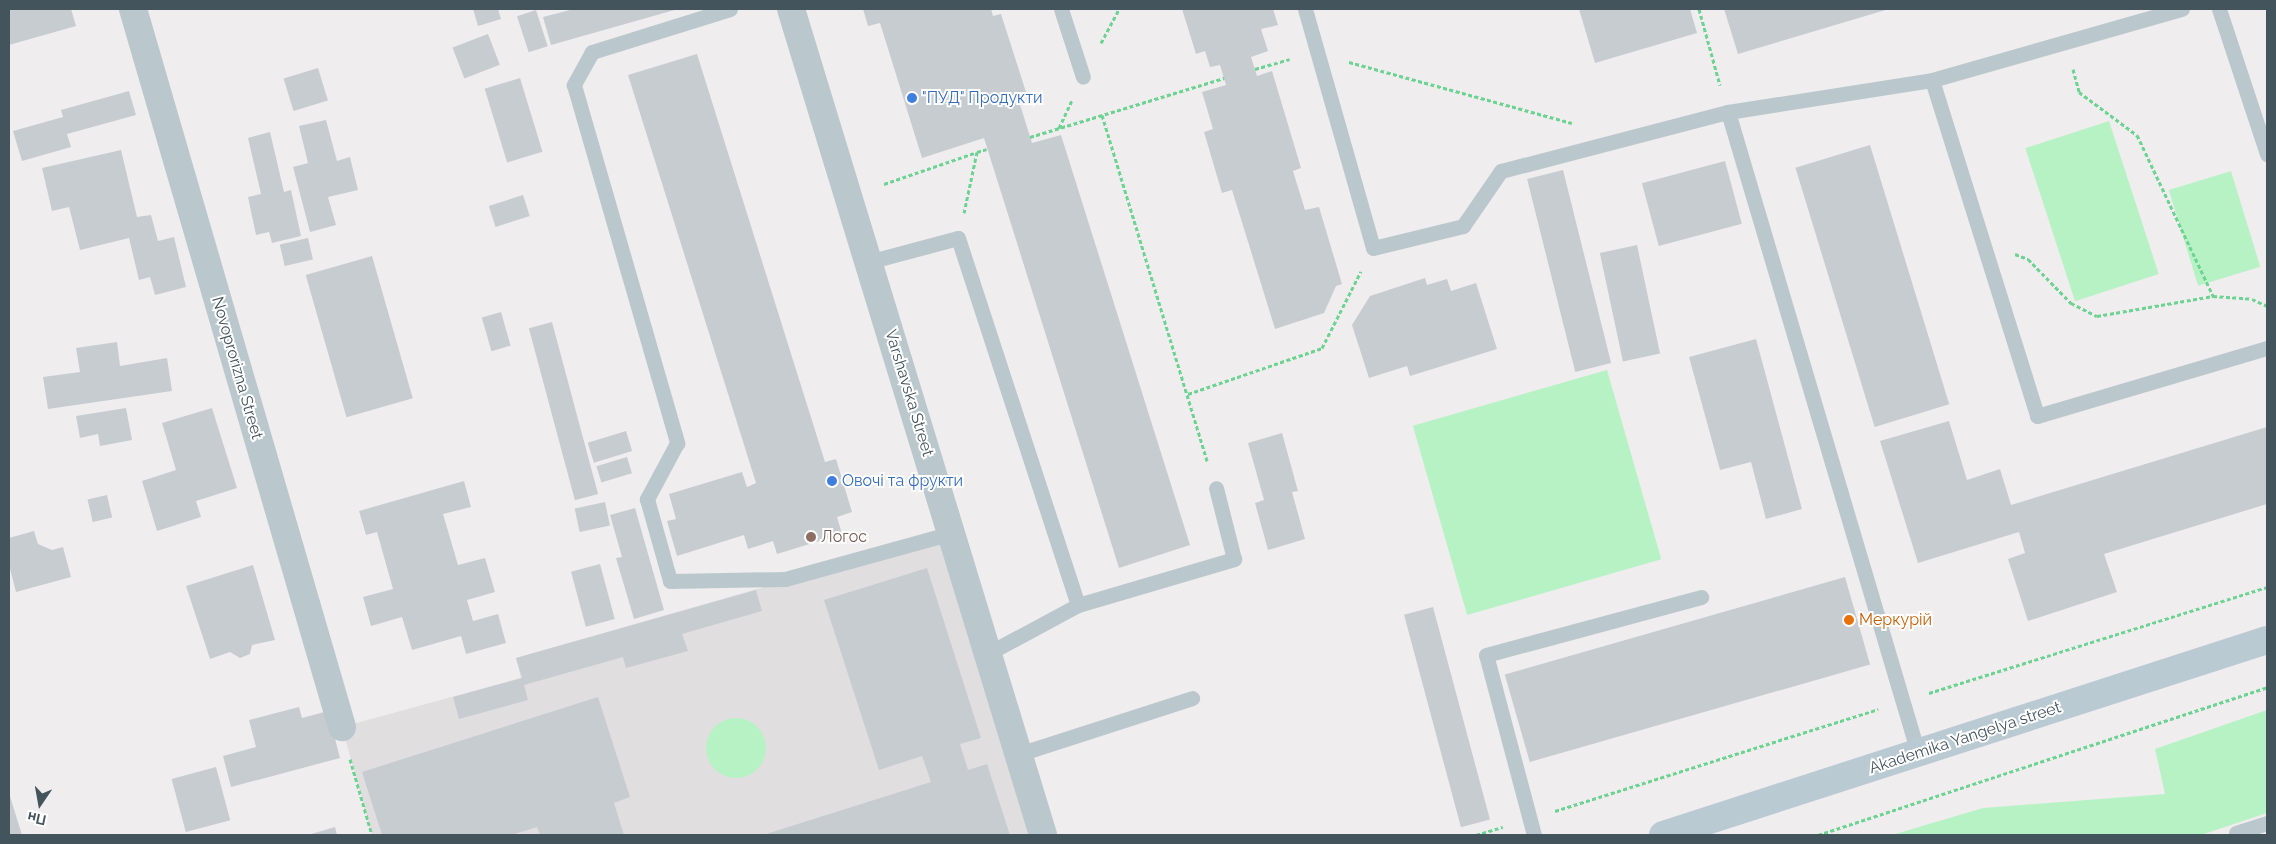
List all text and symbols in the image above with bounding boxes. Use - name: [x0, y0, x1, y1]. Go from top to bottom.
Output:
- place label: "ПУД" Продукти: [922, 88, 1043, 108]
- marker: "ПУД" Продукти: [906, 92, 918, 104]
- street label: Novoprorizna Street: [207, 295, 267, 441]
- street label: Varshavska Street: [881, 327, 937, 459]
- place label: Овочі та фрукти: [842, 471, 963, 491]
- marker: Овочі та фрукти: [826, 475, 838, 487]
- place label: Логос: [821, 527, 867, 547]
- marker: Логос: [805, 531, 817, 543]
- place label: Меркурій: [1859, 610, 1932, 630]
- marker: Меркурій: [1843, 614, 1855, 626]
- street label: Akademika Yangelya street: [1866, 698, 2064, 778]
- north arrow: [15, 779, 65, 829]
- text: Пн: [26, 809, 48, 828]

